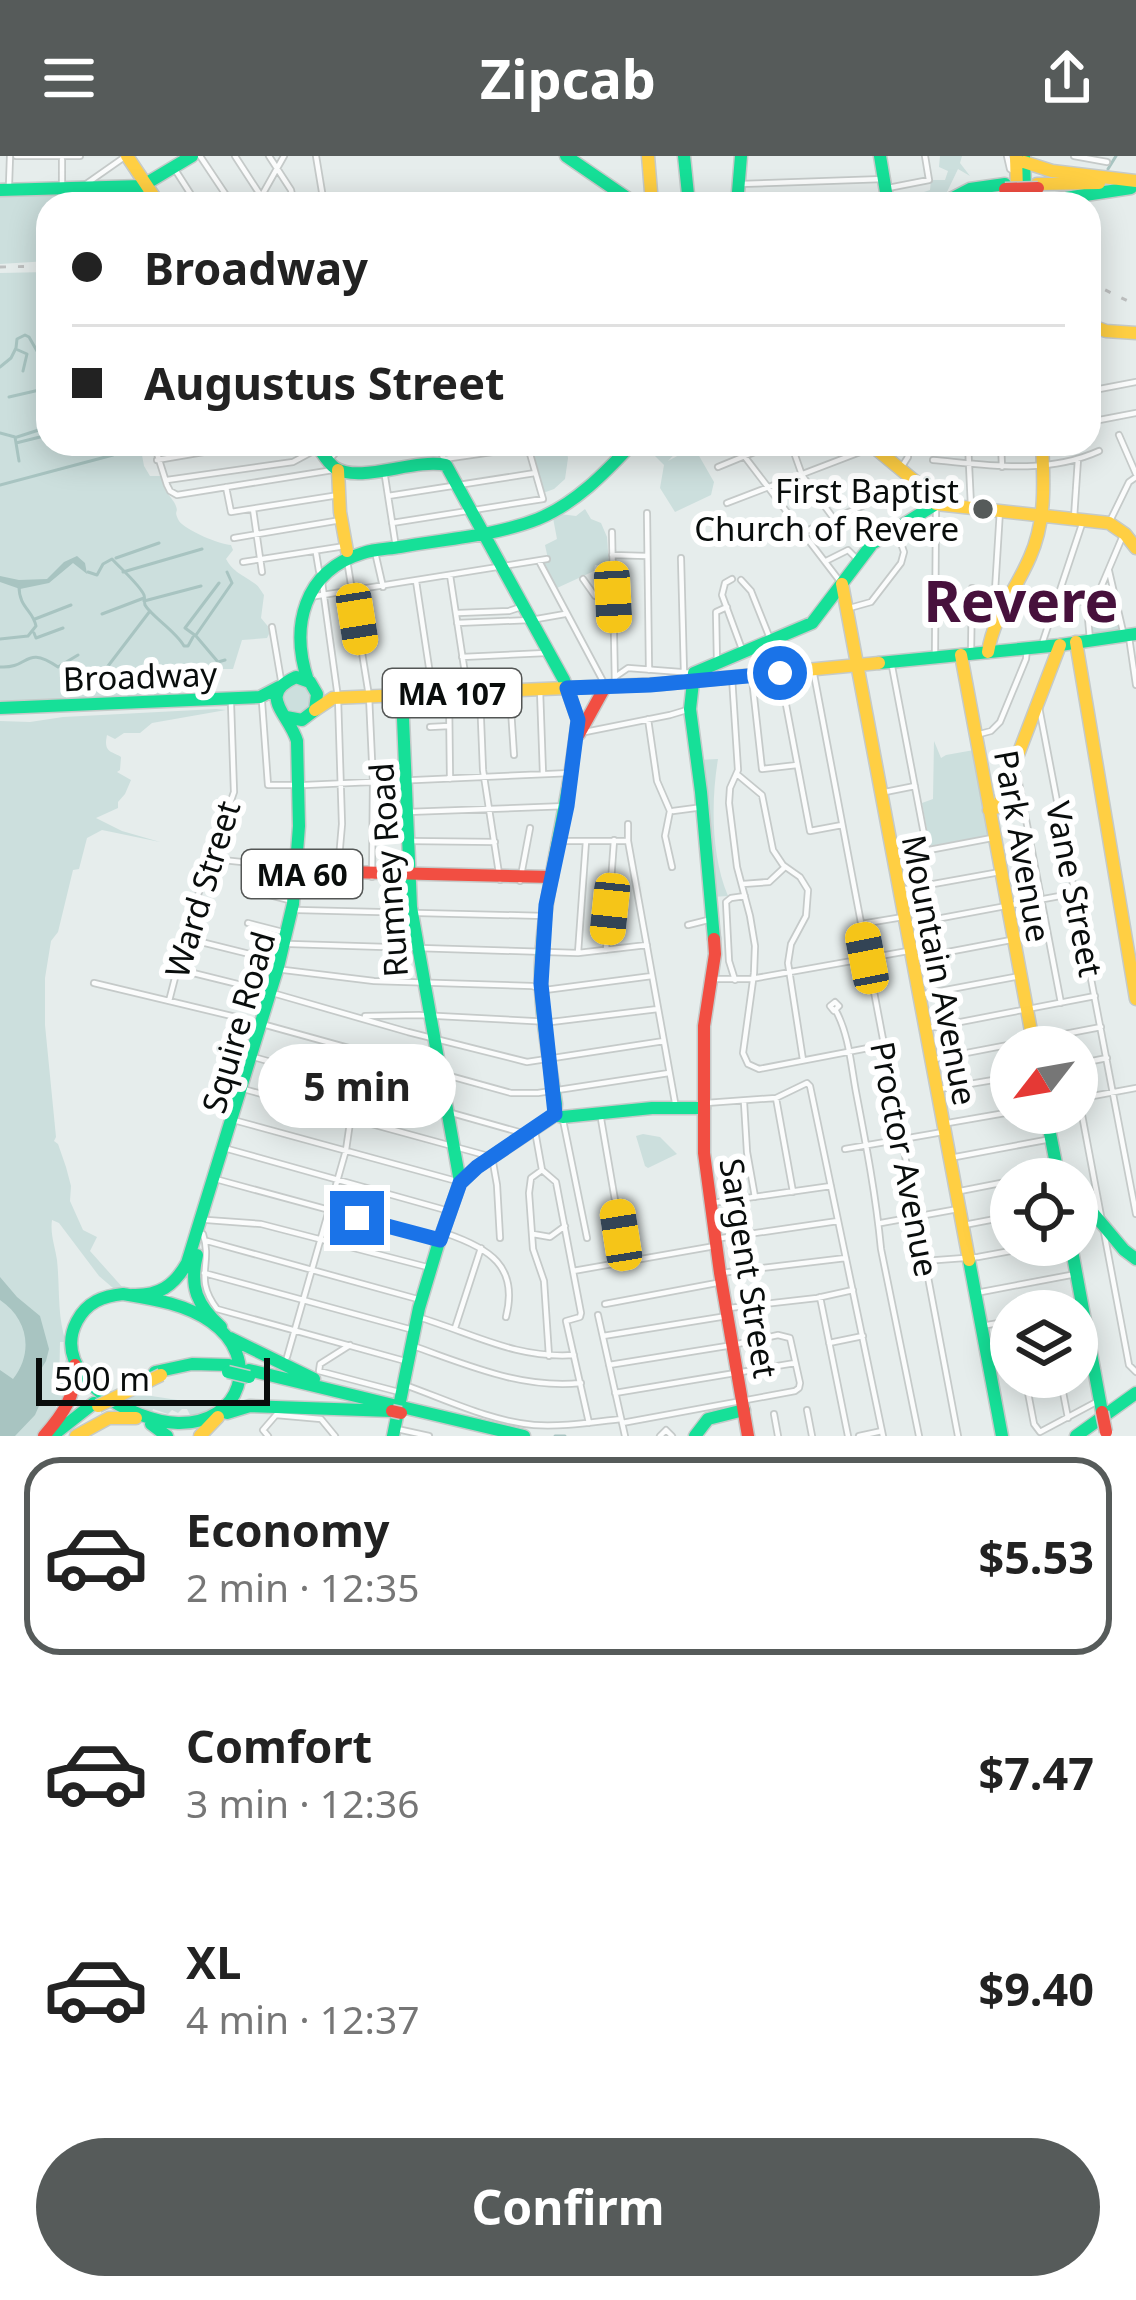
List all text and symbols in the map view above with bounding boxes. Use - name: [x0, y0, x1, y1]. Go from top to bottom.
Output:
- text: Zipcab: [480, 41, 656, 115]
- icon: menu: [36, 45, 102, 111]
- icon: share: [1034, 45, 1100, 111]
- text: Broadway: [144, 237, 368, 298]
- text: Augustus Street: [144, 352, 505, 413]
- place label: First Baptist Church of Revere: [694, 468, 959, 551]
- marker: First Baptist Church of Revere: [970, 496, 996, 522]
- car: [593, 560, 633, 634]
- district label: Revere: [923, 561, 1119, 639]
- car: [334, 581, 380, 657]
- route start: [753, 646, 807, 700]
- street label: Broadway: [62, 651, 218, 701]
- road number: MA 107: [383, 669, 521, 717]
- street label: Park Avenue: [984, 746, 1062, 946]
- street label: Rumney Road: [358, 761, 418, 979]
- street label: Ward Street: [154, 795, 250, 983]
- street label: Vane Street: [1036, 798, 1114, 980]
- street label: Mountain Avenue: [892, 831, 988, 1109]
- road number: MA 60: [242, 850, 362, 898]
- car: [588, 871, 632, 947]
- car: [842, 919, 892, 997]
- street label: Squire Road: [191, 926, 285, 1118]
- north arrow: [990, 1026, 1098, 1134]
- map controls: [990, 1026, 1098, 1398]
- street label: Proctor Avenue: [860, 1038, 950, 1280]
- callout: 5 min: [258, 1044, 456, 1128]
- text: 5 min: [303, 1059, 411, 1112]
- street label: Sargent Street: [709, 1155, 789, 1381]
- button: locate: [990, 1158, 1098, 1266]
- route end: [330, 1191, 384, 1245]
- car: [598, 1197, 644, 1273]
- button: layers: [990, 1290, 1098, 1398]
- scale bar: [36, 1352, 270, 1405]
- text: 500 m: [54, 1356, 150, 1401]
- text: Economy: [186, 1499, 390, 1560]
- icon: car: [42, 1502, 150, 1610]
- text: $5.53: [978, 1526, 1094, 1587]
- text: 2 min · 12:35: [186, 1560, 420, 1613]
- text: Comfort: [186, 1715, 372, 1776]
- icon: car: [42, 1718, 150, 1826]
- text: $7.47: [978, 1742, 1094, 1803]
- text: 3 min · 12:36: [186, 1776, 420, 1829]
- text: XL: [186, 1931, 241, 1992]
- icon: car: [42, 1934, 150, 2042]
- text: $9.40: [978, 1958, 1094, 2019]
- text: 4 min · 12:37: [186, 1992, 420, 2045]
- button: Confirm: [36, 2138, 1100, 2276]

